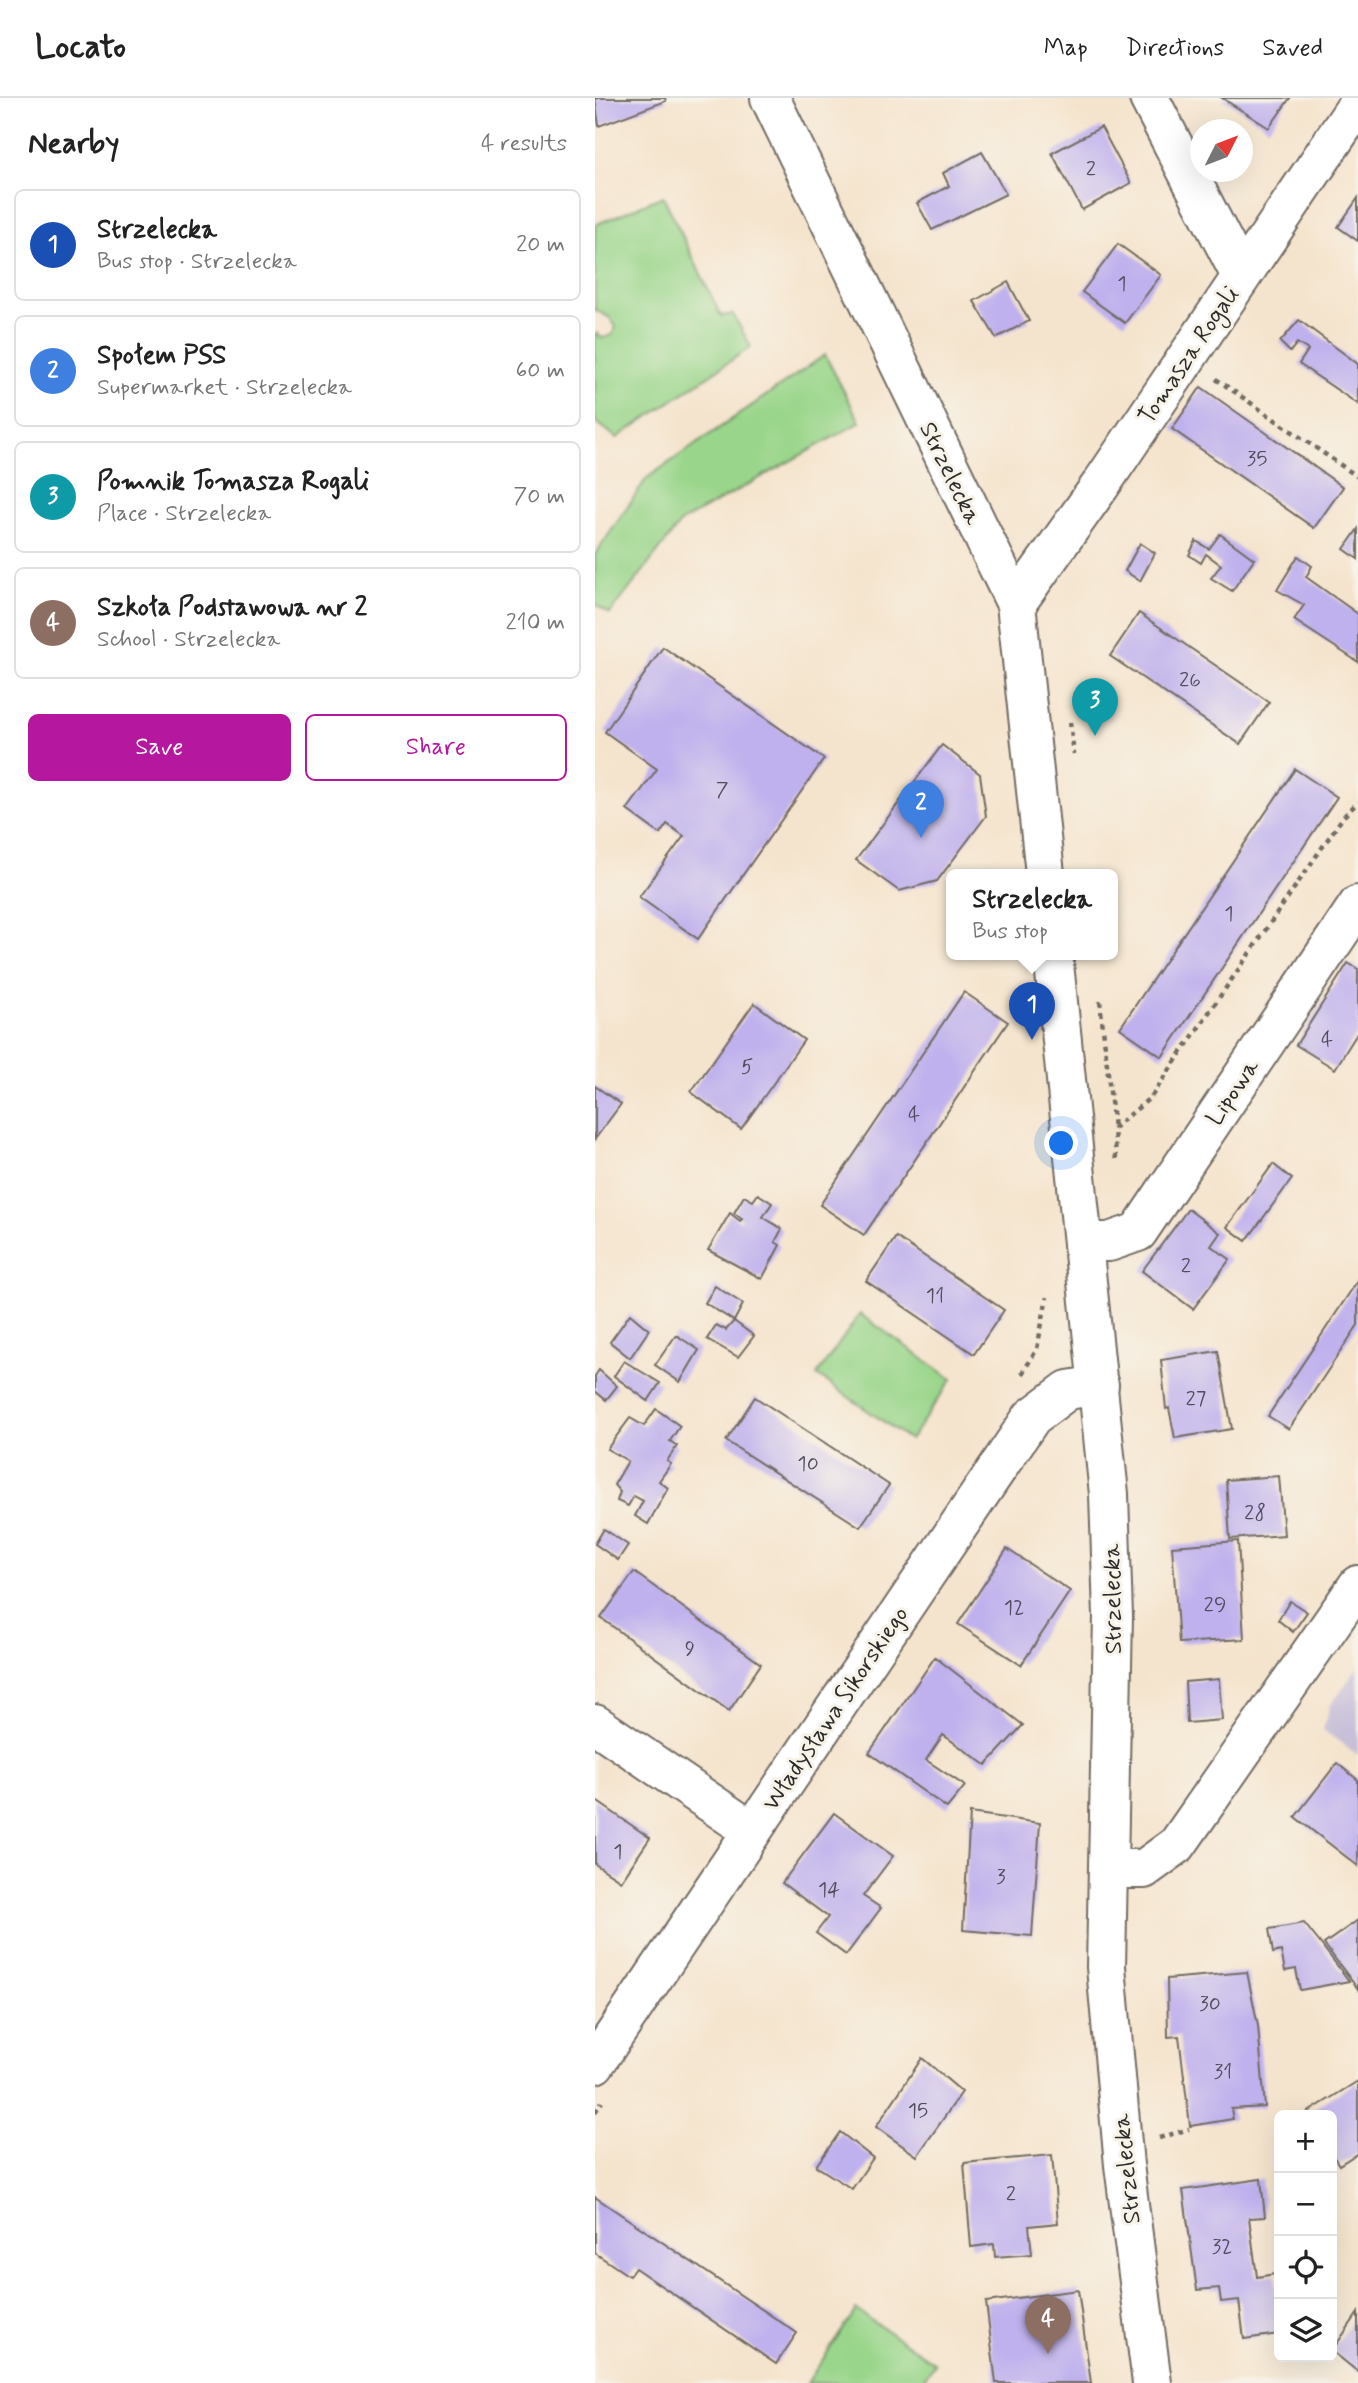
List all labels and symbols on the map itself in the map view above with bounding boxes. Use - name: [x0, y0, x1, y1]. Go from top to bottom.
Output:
- north arrow: [1190, 119, 1253, 182]
- house number: 2: [1086, 155, 1096, 183]
- house number: 1: [1117, 270, 1127, 298]
- street label: Tomasza Rogali: [1132, 281, 1248, 432]
- street label: Strzelecka: [911, 417, 988, 531]
- house number: 35: [1247, 445, 1267, 473]
- house number: 26: [1179, 666, 1201, 694]
- pin: 3: [1072, 678, 1118, 736]
- house number: 7: [716, 776, 729, 804]
- pin: 2: [898, 780, 944, 838]
- house number: 1: [1224, 900, 1234, 928]
- pin: 1: [1009, 982, 1055, 1040]
- house number: 4: [1321, 1026, 1333, 1054]
- house number: 5: [741, 1053, 753, 1081]
- street label: Lipowa: [1200, 1053, 1267, 1132]
- house number: 4: [908, 1101, 920, 1129]
- your location: [1044, 1126, 1078, 1160]
- house number: 2: [1181, 1252, 1191, 1280]
- house number: 11: [926, 1282, 944, 1310]
- house number: 27: [1186, 1385, 1206, 1413]
- house number: 10: [797, 1450, 819, 1478]
- house number: 28: [1244, 1499, 1266, 1527]
- street label: Strzelecka: [1097, 1543, 1130, 1655]
- house number: 29: [1204, 1591, 1226, 1619]
- house number: 12: [1004, 1594, 1024, 1622]
- street label: Władysława Sikorskiego: [756, 1601, 916, 1817]
- house number: 9: [685, 1635, 695, 1663]
- house number: 1: [613, 1838, 623, 1866]
- house number: 3: [996, 1863, 1006, 1891]
- house number: 14: [818, 1876, 840, 1904]
- house number: 30: [1199, 1990, 1221, 2018]
- house number: 31: [1214, 2058, 1232, 2086]
- house number: 15: [908, 2097, 928, 2125]
- street label: Strzelecka: [1106, 2112, 1149, 2225]
- house number: 2: [1006, 2180, 1016, 2208]
- house number: 32: [1212, 2233, 1232, 2261]
- pin: 4: [1025, 2296, 1071, 2354]

